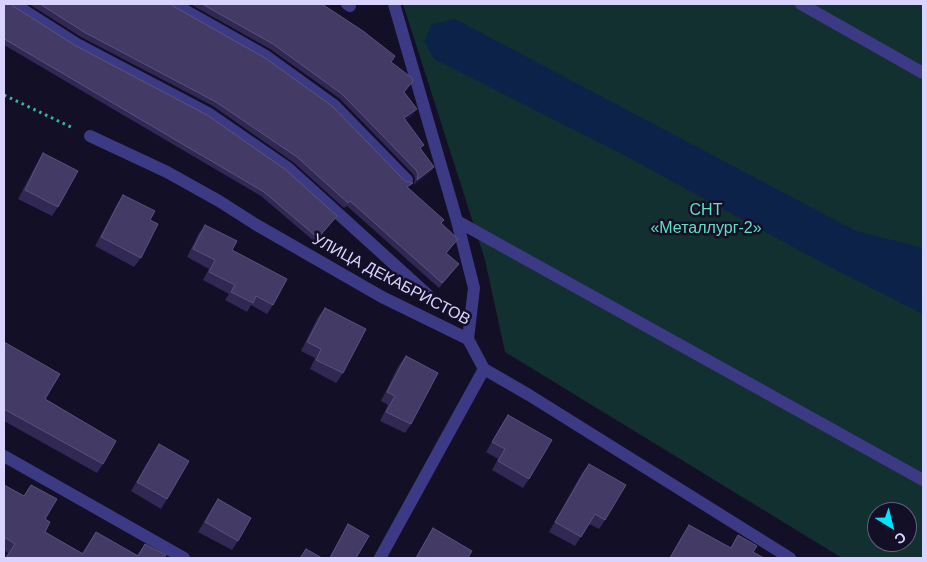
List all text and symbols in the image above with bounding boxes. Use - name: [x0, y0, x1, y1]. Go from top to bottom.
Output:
- park label: СНТ «Металлург-2»: [650, 201, 762, 239]
- street label: УЛИЦА ДЕКАБРИСТОВ: [309, 230, 473, 330]
- north arrow: [867, 502, 917, 552]
- text: С: [891, 529, 909, 548]

